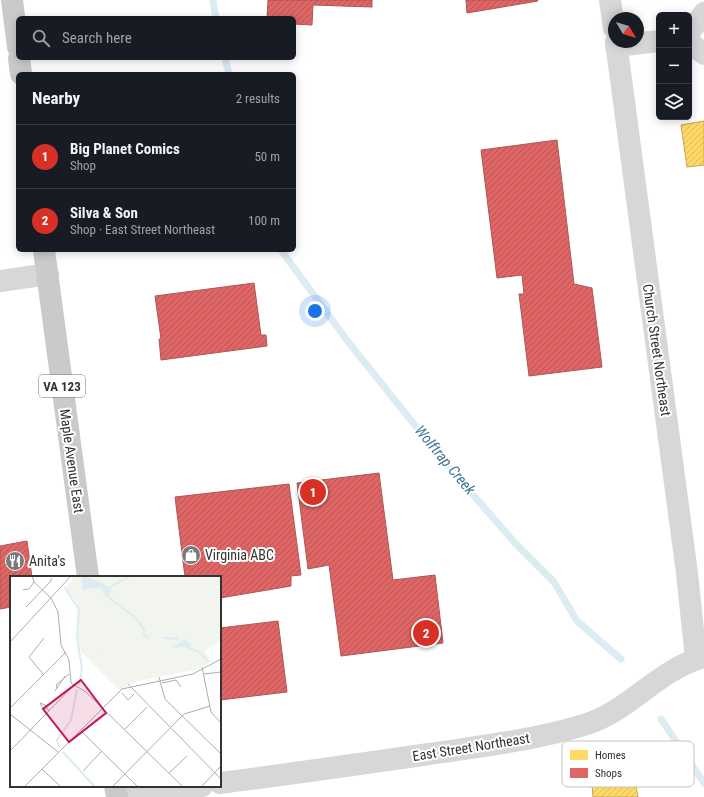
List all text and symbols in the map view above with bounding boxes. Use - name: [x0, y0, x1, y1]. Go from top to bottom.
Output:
- north arrow: [608, 12, 644, 48]
- map controls: [656, 12, 692, 120]
- button: +: [656, 12, 692, 48]
- search box: [16, 16, 296, 60]
- icon: search: [30, 27, 52, 49]
- text: Search here: [62, 29, 132, 47]
- button: −: [656, 48, 692, 84]
- button: layers: [656, 84, 692, 120]
- text: Nearby: [32, 88, 80, 108]
- text: 2 results: [236, 91, 280, 106]
- text: Big Planet Comics: [70, 140, 180, 158]
- text: 1: [42, 149, 48, 164]
- text: 50 m: [254, 149, 280, 164]
- text: Shop: [70, 158, 96, 173]
- text: Silva & Son: [70, 204, 138, 222]
- text: 2: [42, 213, 48, 228]
- text: 100 m: [248, 213, 280, 228]
- text: Shop · East Street Northeast: [70, 222, 215, 237]
- street label: Church Street Northeast: [640, 283, 674, 417]
- your location: [305, 301, 325, 321]
- road number: VA 123: [39, 375, 85, 397]
- street label: Maple Avenue East: [57, 408, 87, 514]
- water label: Wolftrap Creek: [411, 422, 479, 499]
- pin: 1: [300, 477, 326, 507]
- shop icon: Virginia ABC: [180, 544, 202, 566]
- place label: Virginia ABC: [205, 547, 274, 563]
- restaurant icon: Anita's: [4, 550, 26, 572]
- place label: Anita's: [29, 553, 66, 569]
- inset map: [10, 576, 221, 787]
- pin: 2: [413, 618, 439, 648]
- street label: East Street Northeast: [411, 730, 531, 764]
- legend: [562, 741, 694, 787]
- text: Homes: [595, 749, 626, 762]
- text: Shops: [595, 767, 622, 780]

